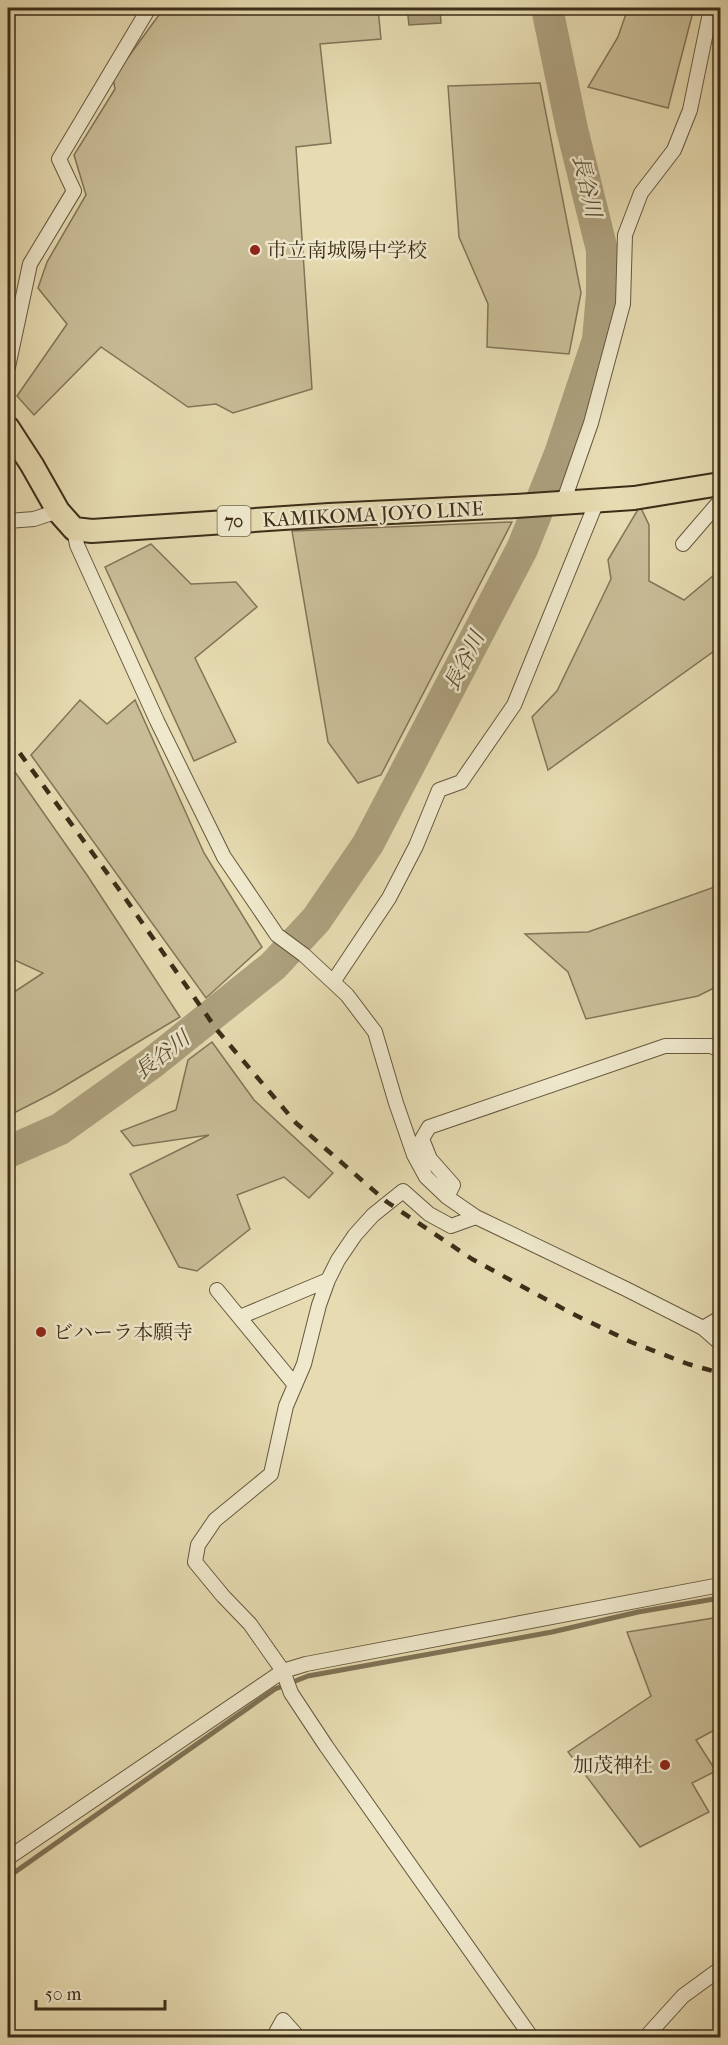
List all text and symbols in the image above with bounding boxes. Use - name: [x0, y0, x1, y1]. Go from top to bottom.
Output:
- water label: 長谷川: [568, 153, 606, 221]
- place label: 市立南城陽中学校: [267, 239, 427, 262]
- marker: 市立南城陽中学校: [248, 243, 262, 257]
- street label: KAMIKOMA JOYO LINE: [262, 497, 484, 532]
- road number: 70: [218, 506, 250, 536]
- water label: 長谷川: [439, 626, 490, 695]
- water label: 長谷川: [130, 1025, 196, 1084]
- place label: ビハーラ本願寺: [53, 1321, 193, 1344]
- marker: ビハーラ本願寺: [34, 1325, 48, 1339]
- place label: 加茂神社: [573, 1754, 653, 1777]
- marker: 加茂神社: [658, 1758, 672, 1772]
- scale bar: [36, 1973, 165, 2011]
- text: 50 m: [45, 1984, 82, 2005]

